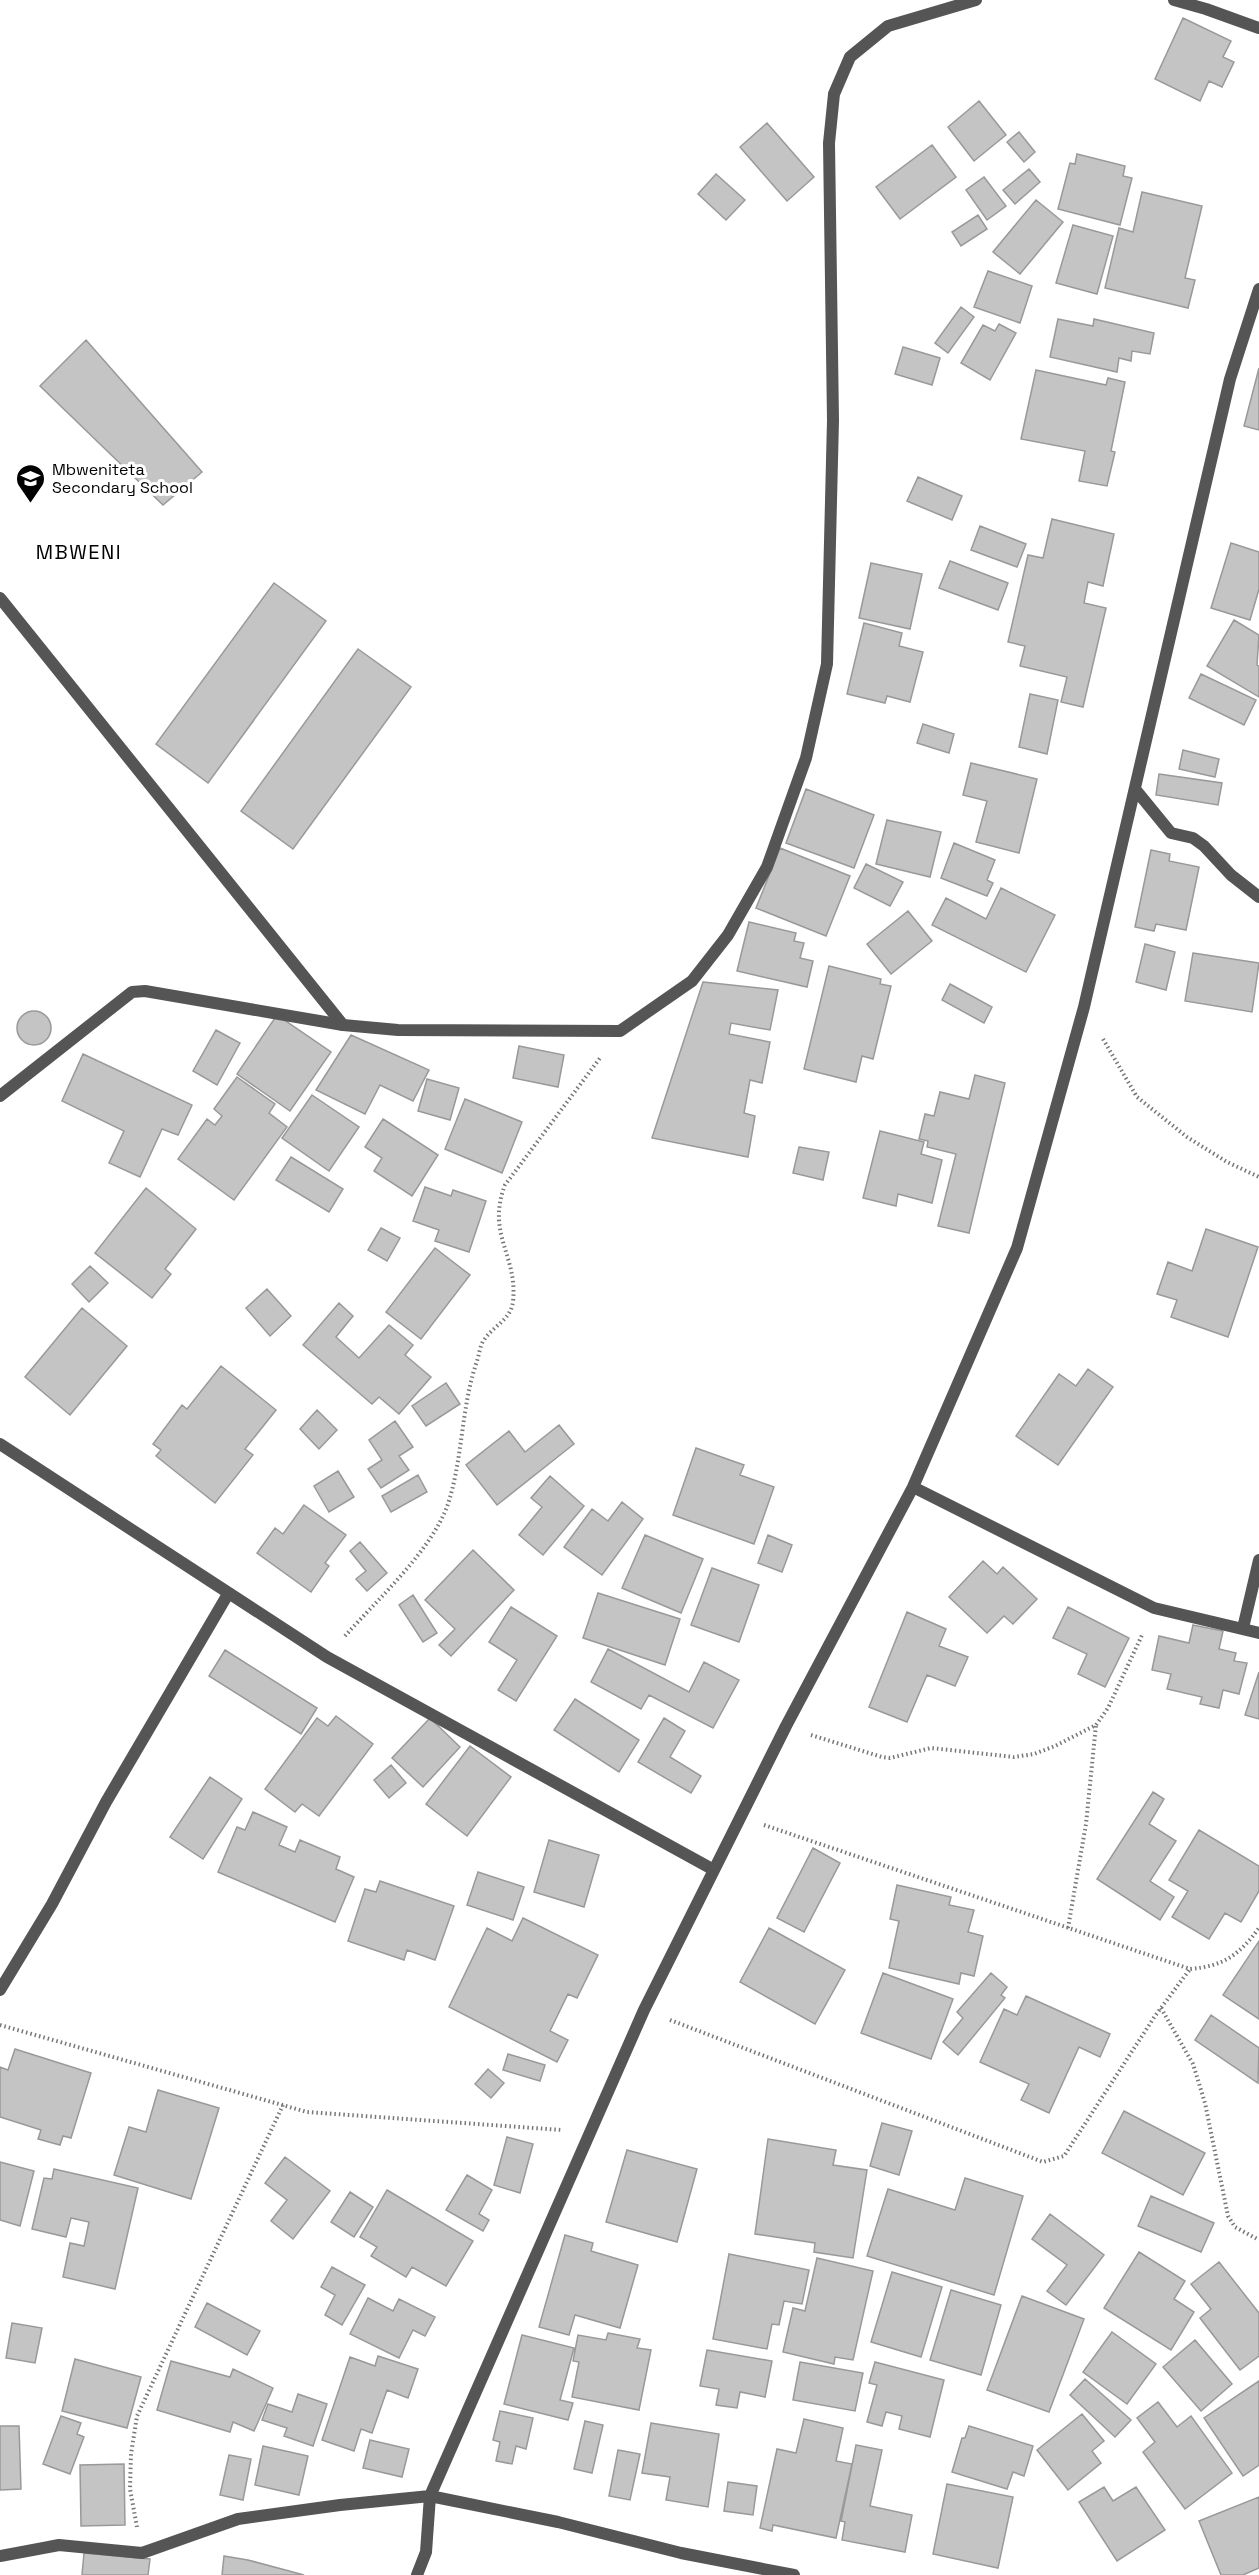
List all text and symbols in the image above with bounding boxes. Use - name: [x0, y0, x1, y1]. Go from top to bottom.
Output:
- place label: Mbweniteta Secondary School: [52, 459, 193, 498]
- school or university icon: Mbweniteta Secondary School: [15, 462, 47, 504]
- district label: MBWENI: [36, 539, 122, 565]

